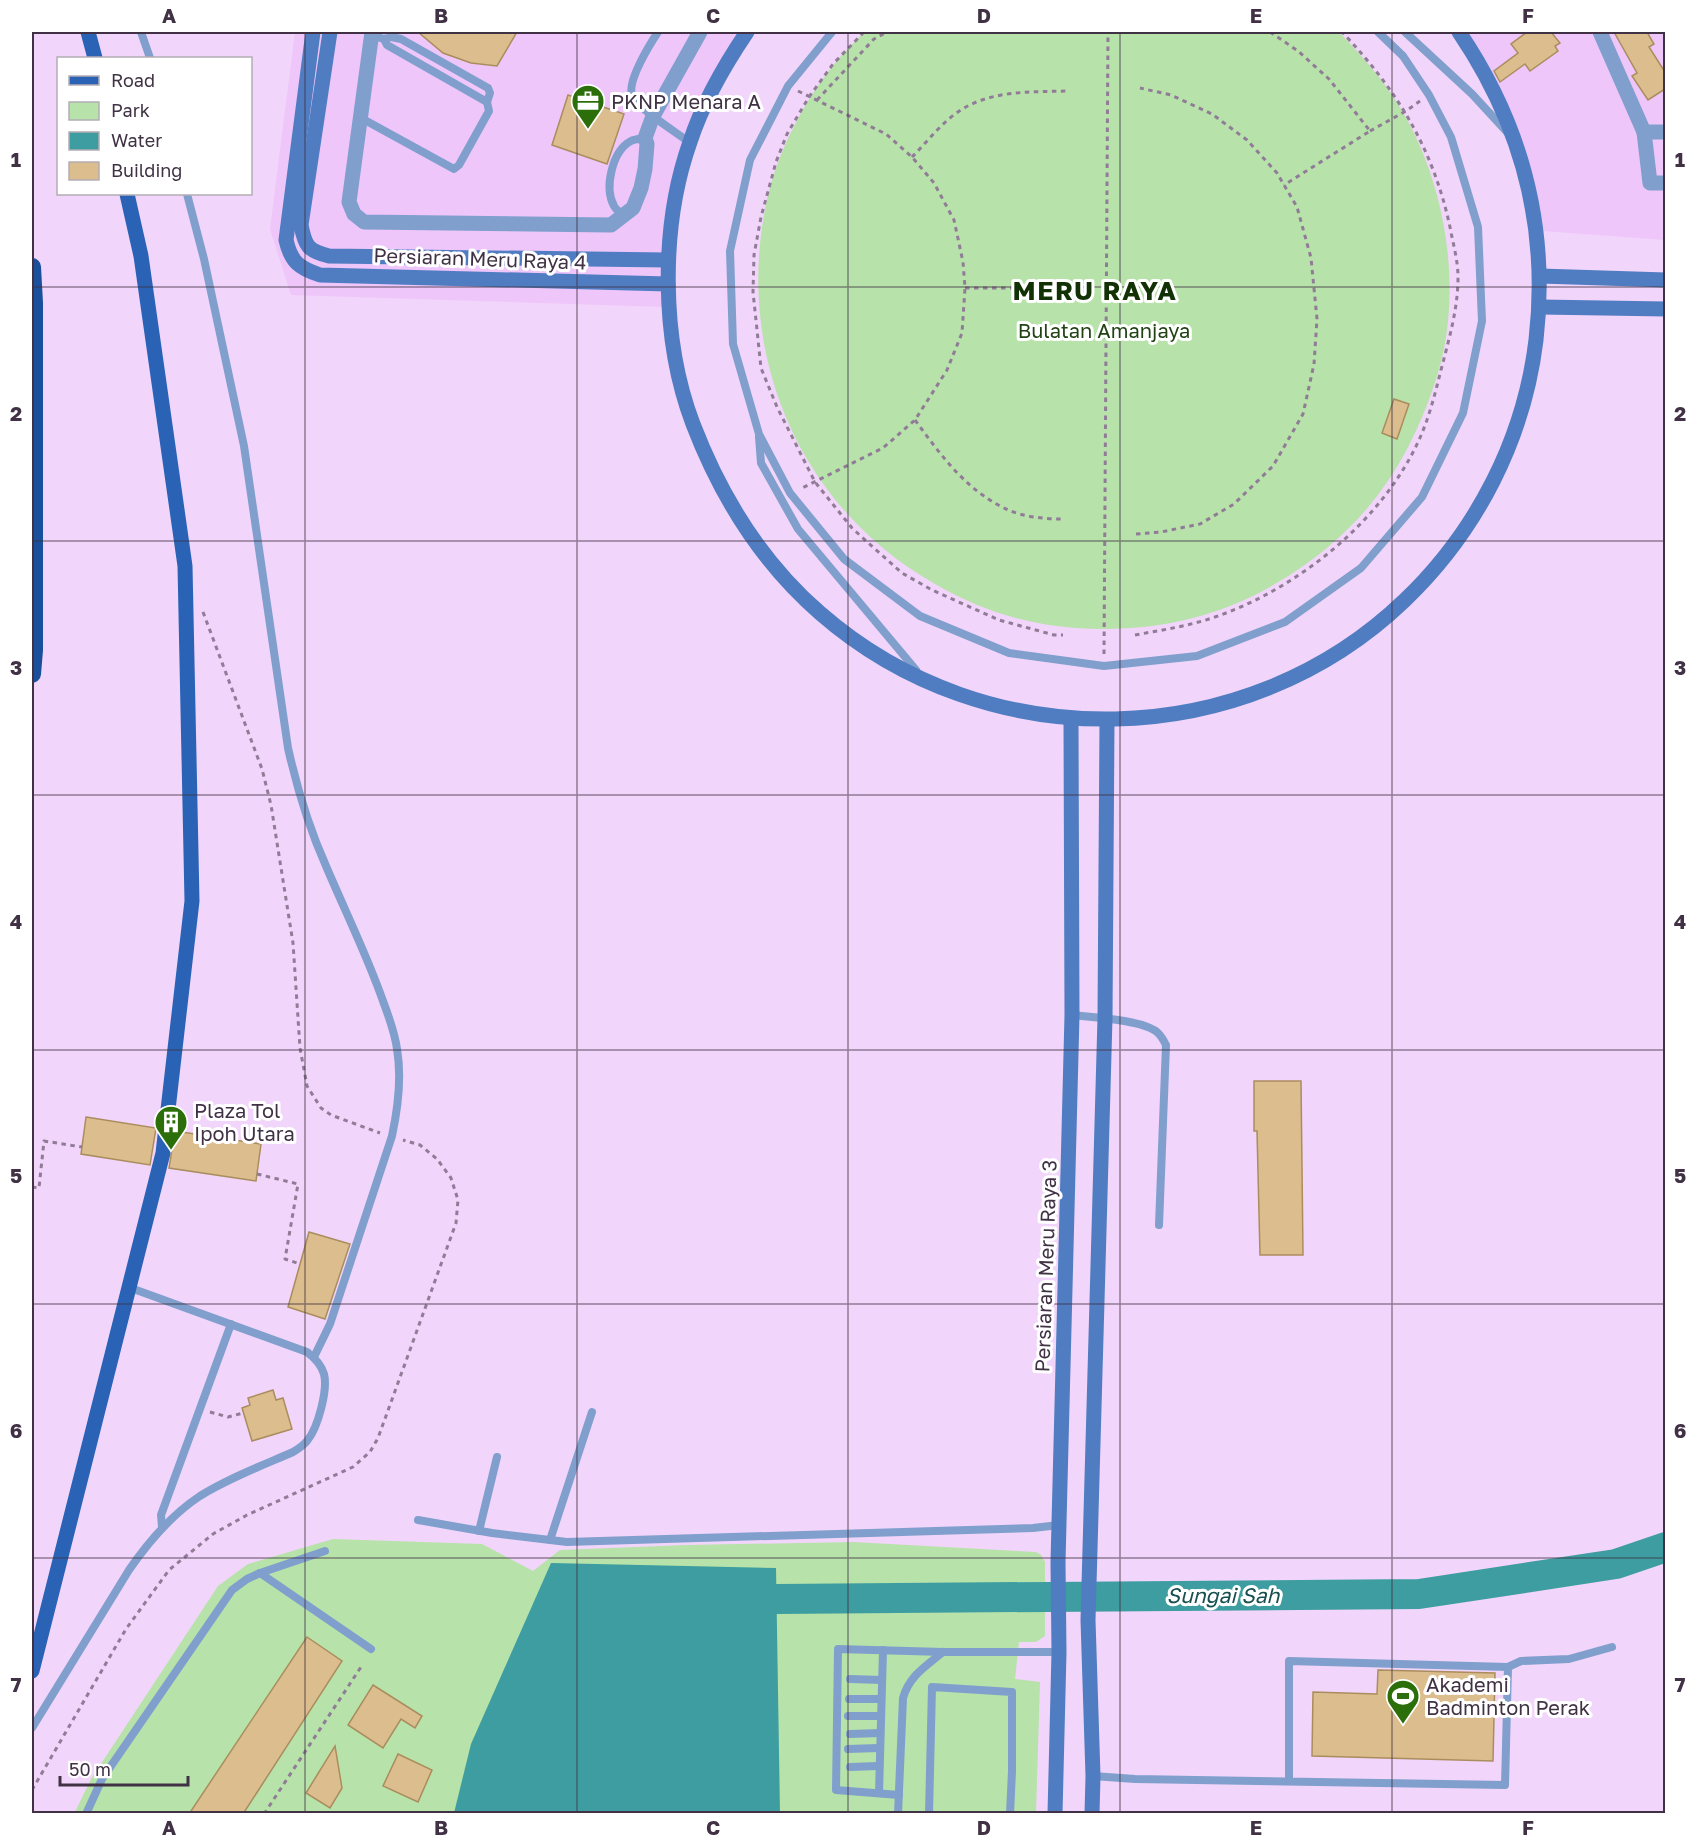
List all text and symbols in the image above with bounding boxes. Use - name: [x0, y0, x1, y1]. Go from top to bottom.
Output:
- text: A: [162, 3, 176, 27]
- text: B: [434, 3, 448, 27]
- text: C: [706, 3, 720, 27]
- text: D: [977, 3, 991, 27]
- text: E: [1250, 3, 1262, 27]
- text: F: [1522, 3, 1534, 27]
- legend: [57, 57, 252, 195]
- text: Road: [111, 69, 155, 91]
- office icon: PKNP Menara A: [570, 83, 606, 130]
- place label: PKNP Menara A: [611, 89, 761, 113]
- text: Park: [111, 99, 150, 121]
- text: Water: [111, 129, 162, 151]
- text: 1: [11, 147, 21, 171]
- text: 1: [1675, 147, 1685, 171]
- text: Building: [111, 159, 182, 181]
- street label: Persiaran Meru Raya 4: [373, 242, 587, 274]
- district label: MERU RAYA: [1013, 275, 1177, 306]
- park label: Bulatan Amanjaya: [1018, 318, 1190, 342]
- text: 2: [10, 401, 22, 425]
- text: 2: [1674, 401, 1686, 425]
- text: 3: [10, 655, 22, 679]
- text: 3: [1674, 655, 1686, 679]
- text: 4: [10, 909, 22, 933]
- text: 4: [1674, 909, 1686, 933]
- place label: Plaza Tol Ipoh Utara: [194, 1098, 295, 1145]
- building icon: Plaza Tol Ipoh Utara: [153, 1104, 189, 1151]
- street label: Persiaran Meru Raya 3: [1029, 1159, 1061, 1373]
- text: 5: [10, 1163, 22, 1187]
- text: 5: [1674, 1163, 1686, 1187]
- text: 6: [10, 1418, 22, 1442]
- text: 6: [1674, 1418, 1686, 1442]
- water label: Sungai Sah: [1167, 1582, 1281, 1608]
- text: 7: [11, 1672, 22, 1696]
- place label: Akademi Badminton Perak: [1426, 1672, 1590, 1719]
- text: 7: [1675, 1672, 1686, 1696]
- sports icon: Akademi Badminton Perak: [1385, 1678, 1421, 1725]
- scale bar: [60, 1749, 188, 1787]
- text: 50 m: [69, 1758, 111, 1780]
- text: A: [162, 1815, 176, 1839]
- text: B: [434, 1815, 448, 1839]
- text: C: [706, 1815, 720, 1839]
- text: D: [977, 1815, 991, 1839]
- text: E: [1250, 1815, 1262, 1839]
- text: F: [1522, 1815, 1534, 1839]

